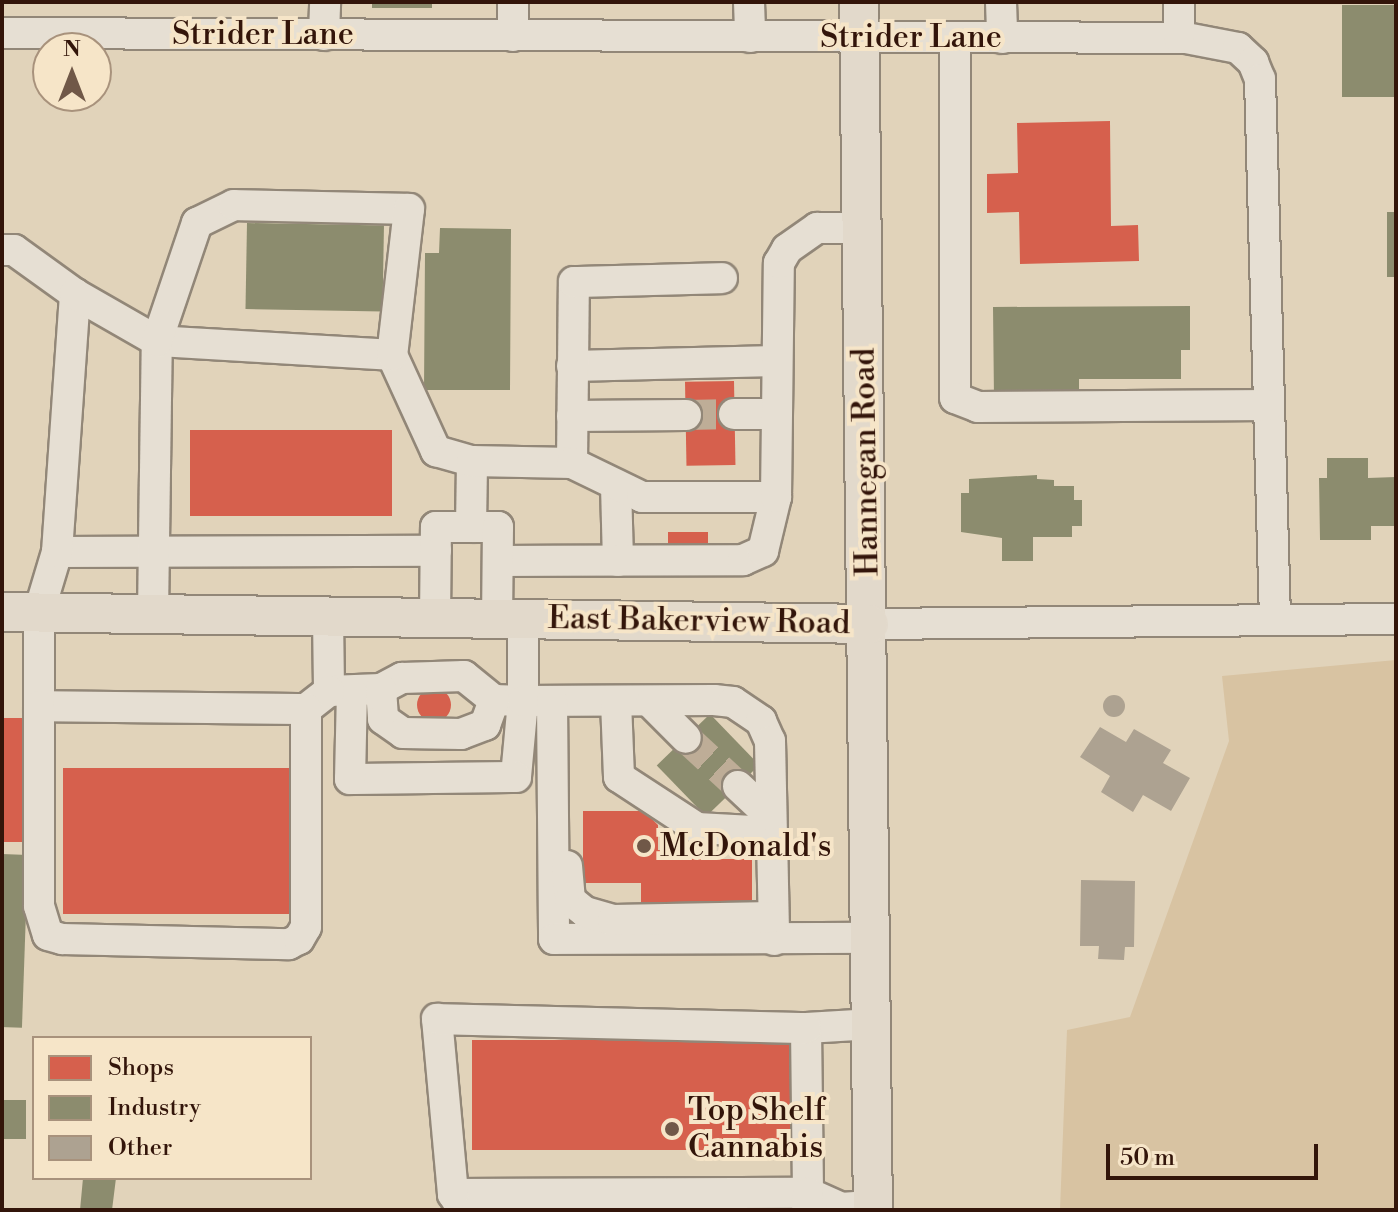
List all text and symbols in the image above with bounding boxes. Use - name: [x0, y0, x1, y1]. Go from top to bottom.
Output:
- street label: Strider Lane: [172, 15, 354, 53]
- street label: Strider Lane: [820, 18, 1002, 56]
- north arrow: [32, 32, 112, 112]
- text: N: [63, 36, 81, 63]
- street label: Hannegan Road: [845, 347, 887, 577]
- street label: East Bakerview Road: [548, 599, 850, 643]
- place label: McDonald's: [660, 827, 831, 865]
- marker: McDonald's: [635, 837, 653, 855]
- legend: [32, 1036, 312, 1180]
- text: Shops: [108, 1053, 174, 1083]
- place label: Top Shelf Cannabis: [688, 1092, 825, 1167]
- text: Industry: [108, 1093, 201, 1123]
- marker: Top Shelf Cannabis: [663, 1120, 681, 1138]
- scale bar: [1110, 1128, 1322, 1178]
- text: Other: [108, 1133, 172, 1163]
- text: 50 m: [1120, 1143, 1175, 1173]

